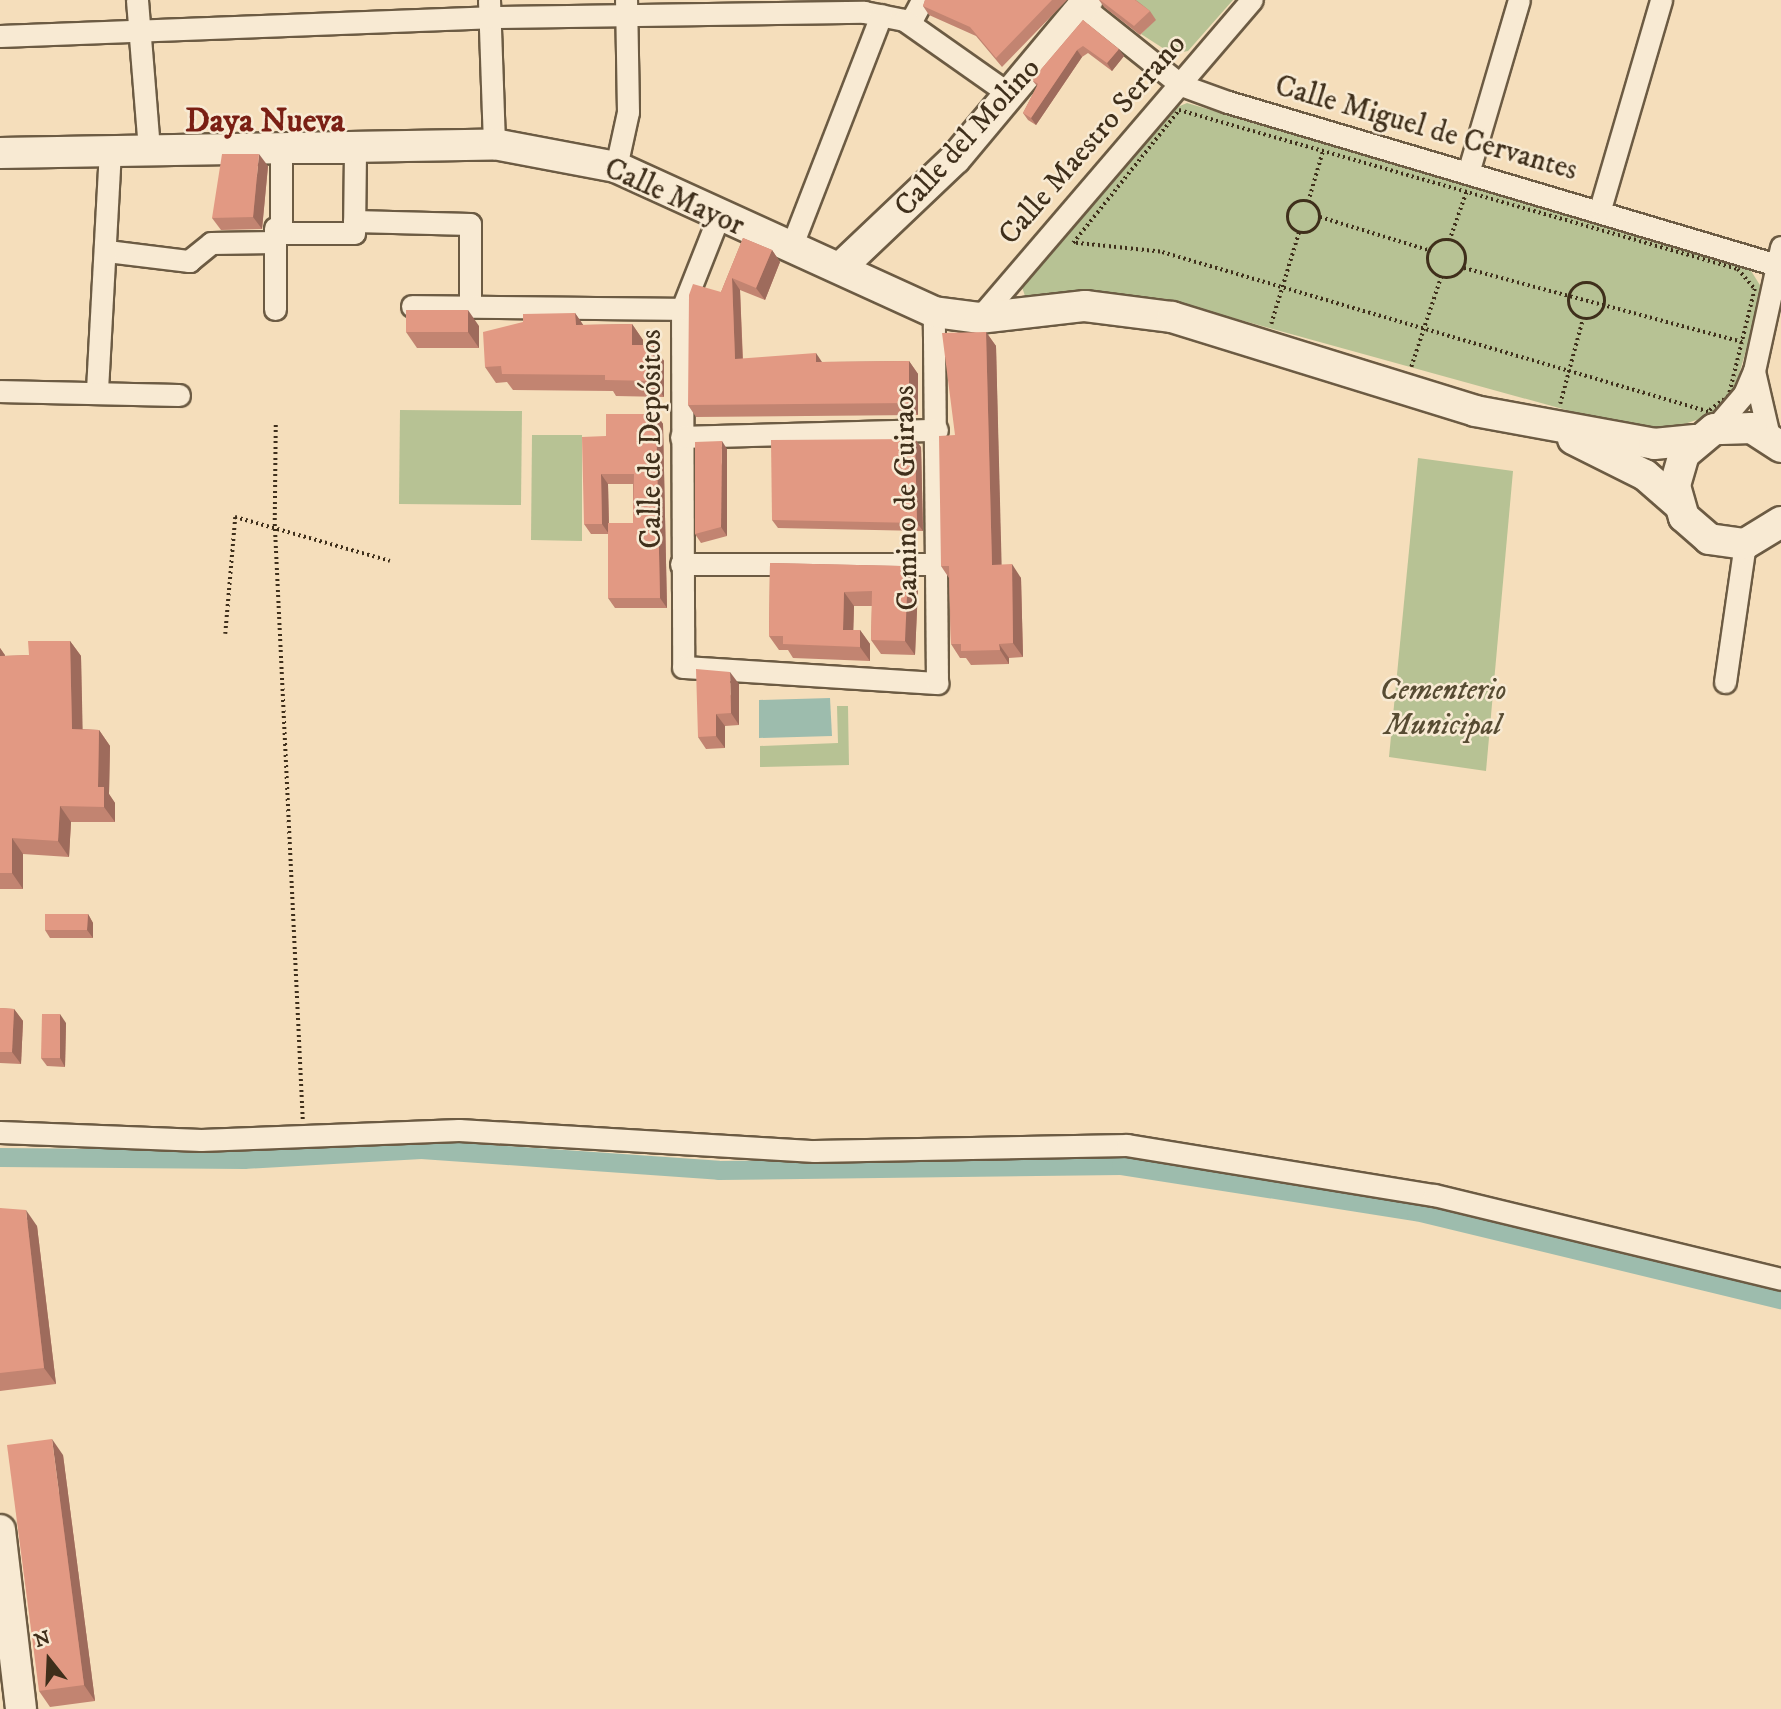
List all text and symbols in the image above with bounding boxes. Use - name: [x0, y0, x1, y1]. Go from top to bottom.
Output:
- street label: Calle Maestro Serrano: [992, 27, 1194, 253]
- street label: Calle del Molino: [887, 51, 1049, 225]
- street label: Calle Miguel de Cervantes: [1271, 69, 1581, 189]
- district label: Daya Nueva: [185, 102, 345, 142]
- street label: Calle Mayor: [599, 151, 749, 245]
- street label: Calle de Depósitos: [634, 329, 670, 549]
- street label: Camino de Guiraos: [887, 385, 927, 611]
- park label: Cementerio Municipal: [1379, 673, 1507, 744]
- north arrow: [14, 1625, 84, 1695]
- text: N: [31, 1626, 53, 1653]

